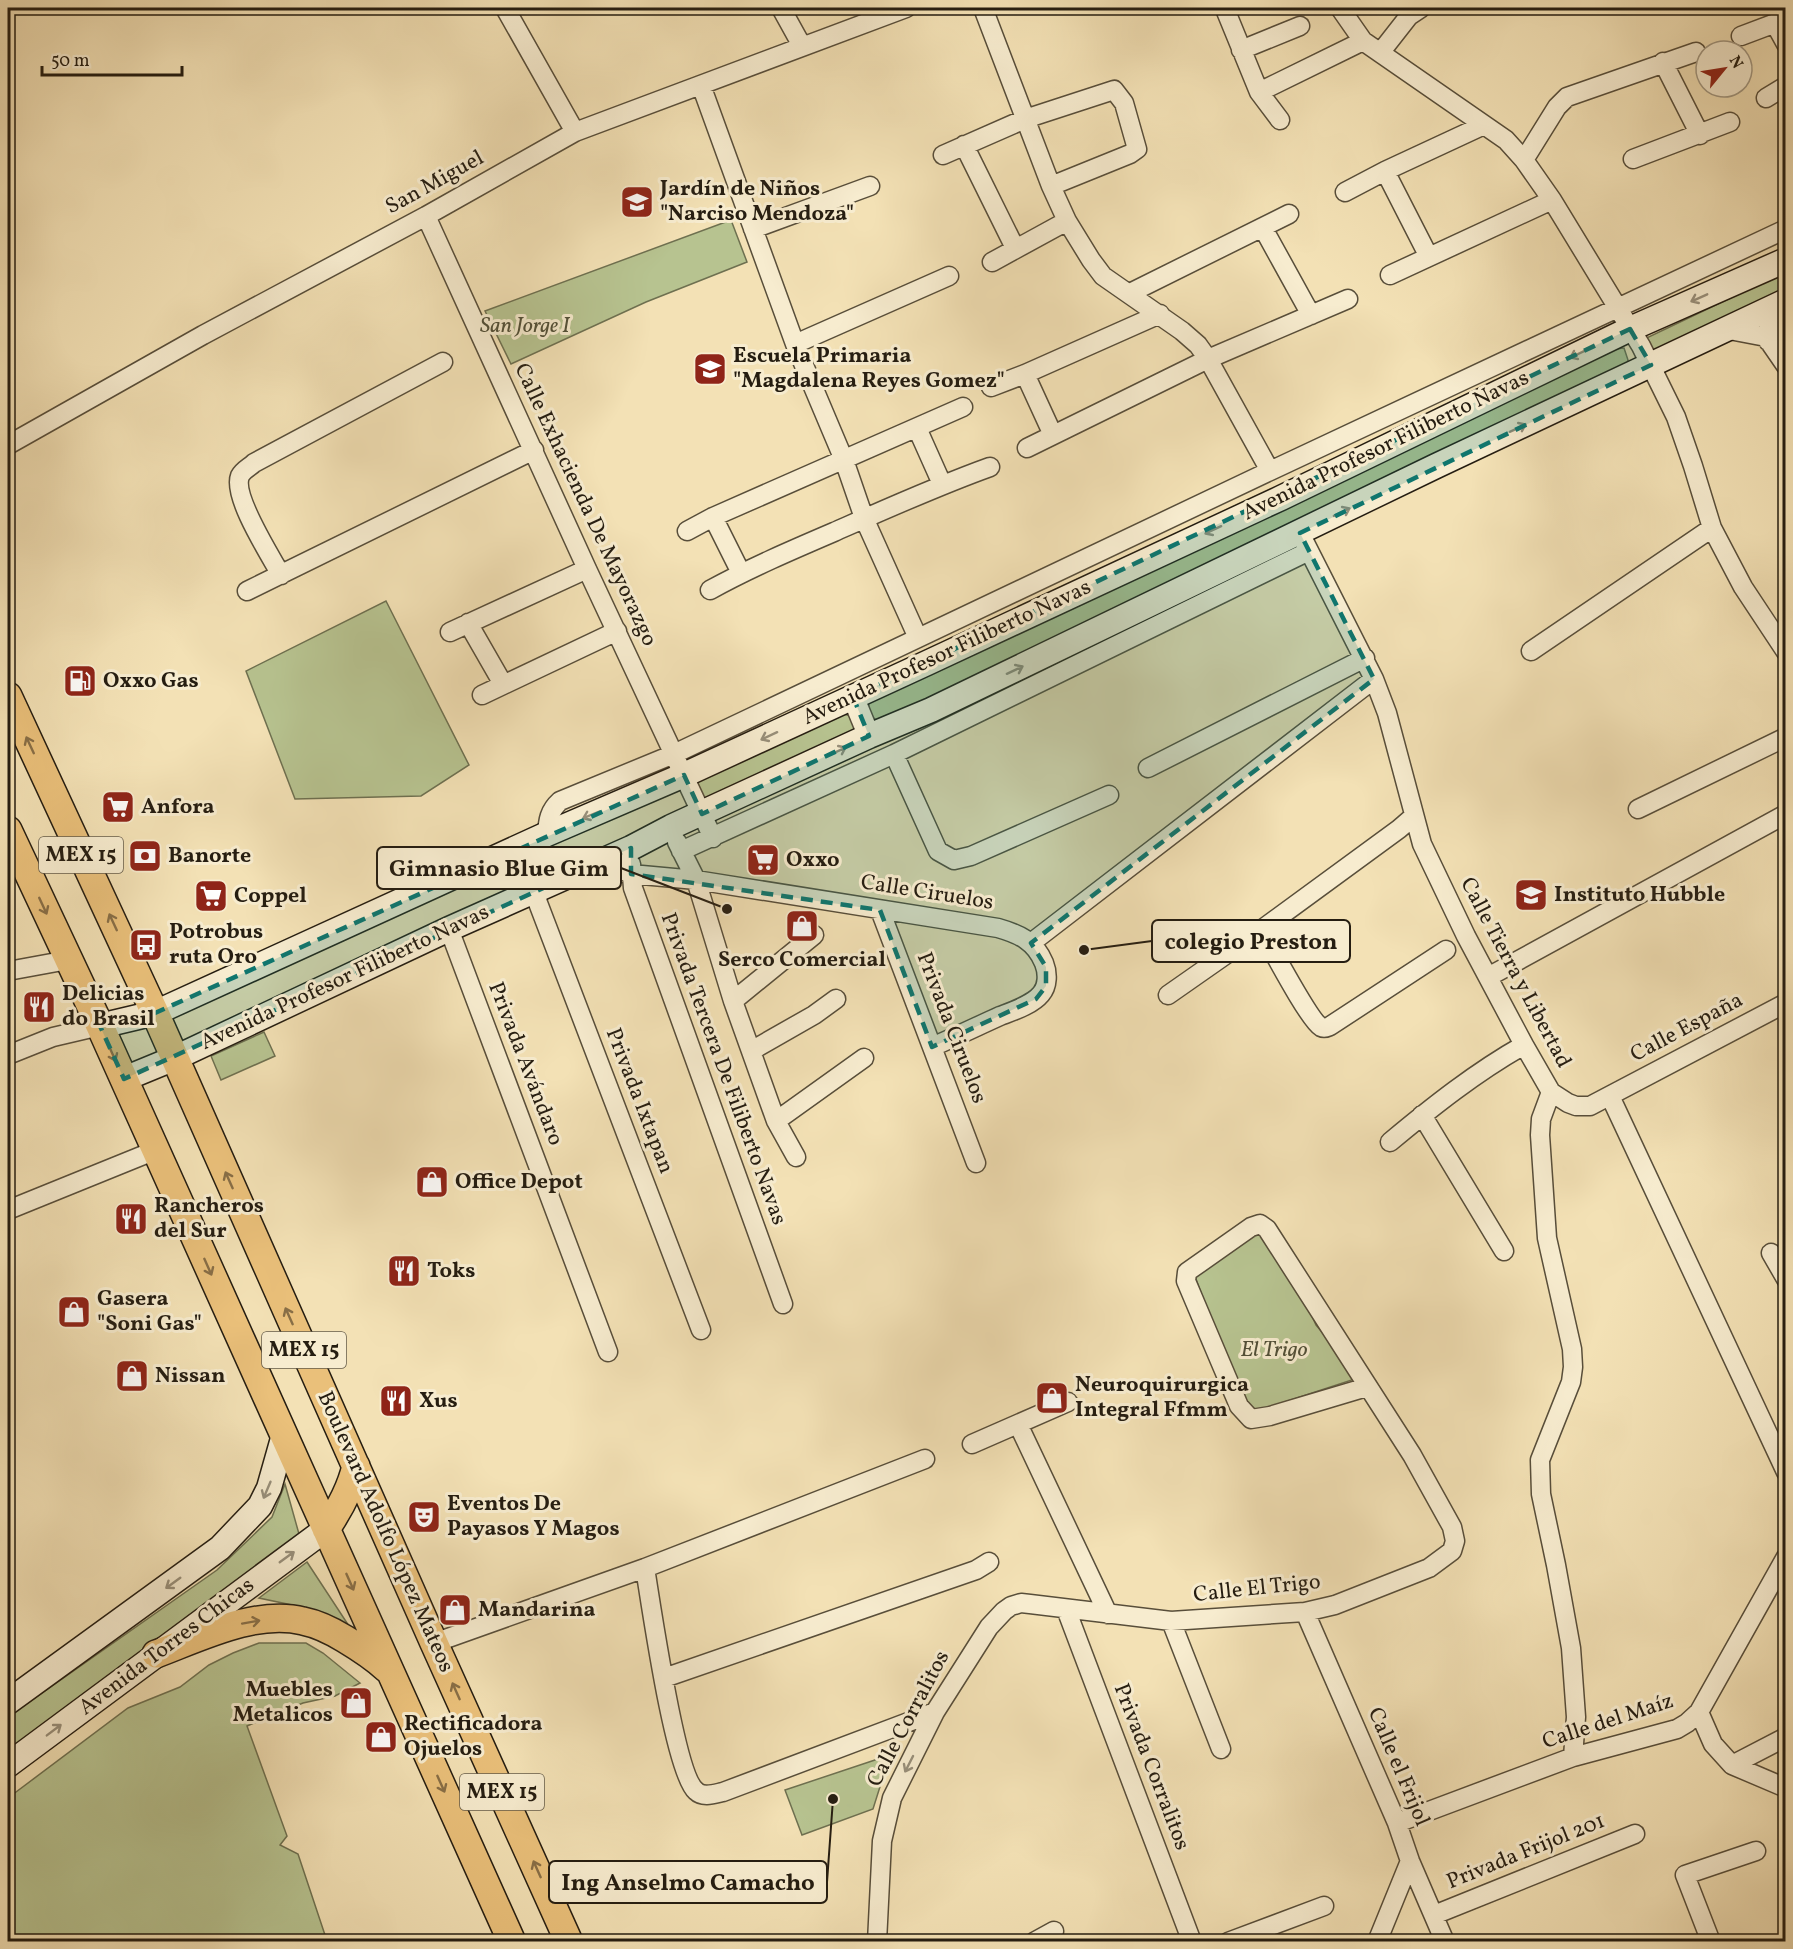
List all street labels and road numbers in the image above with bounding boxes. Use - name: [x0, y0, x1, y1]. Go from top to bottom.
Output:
- street label: San Miguel: [380, 143, 490, 223]
- street label: Calle Exhacienda De Mayorazgo: [506, 358, 664, 652]
- street label: Avenida Profesor Filiberto Navas: [1238, 363, 1534, 529]
- street label: Avenida Profesor Filiberto Navas: [798, 572, 1096, 734]
- road number: MEX 15: [39, 837, 123, 873]
- street label: Calle Ciruelos: [858, 867, 996, 919]
- street label: Calle Tierra y Libertad: [1452, 872, 1578, 1074]
- street label: Avenida Profesor Filiberto Navas: [196, 897, 494, 1059]
- street label: Privada Tercera De Filiberto Navas: [652, 908, 794, 1230]
- street label: Privada Ciruelos: [908, 948, 994, 1108]
- street label: Privada Avándaro: [480, 978, 570, 1150]
- street label: Calle España: [1625, 985, 1749, 1071]
- street label: Privada Ixtapan: [597, 1024, 681, 1178]
- road number: MEX 15: [262, 1332, 346, 1368]
- street label: Boulevard Adolfo López Mateos: [309, 1386, 461, 1678]
- street label: Calle El Trigo: [1192, 1567, 1322, 1611]
- street label: Avenida Torres Chicas: [73, 1571, 261, 1723]
- street label: Calle Corralitos: [860, 1645, 958, 1793]
- street label: Privada Corralitos: [1105, 1679, 1197, 1855]
- street label: Calle del Maíz: [1538, 1686, 1678, 1758]
- street label: Calle el Frijol: [1359, 1703, 1437, 1831]
- road number: MEX 15: [460, 1774, 544, 1810]
- street label: Privada Frijol 201: [1442, 1806, 1610, 1898]

